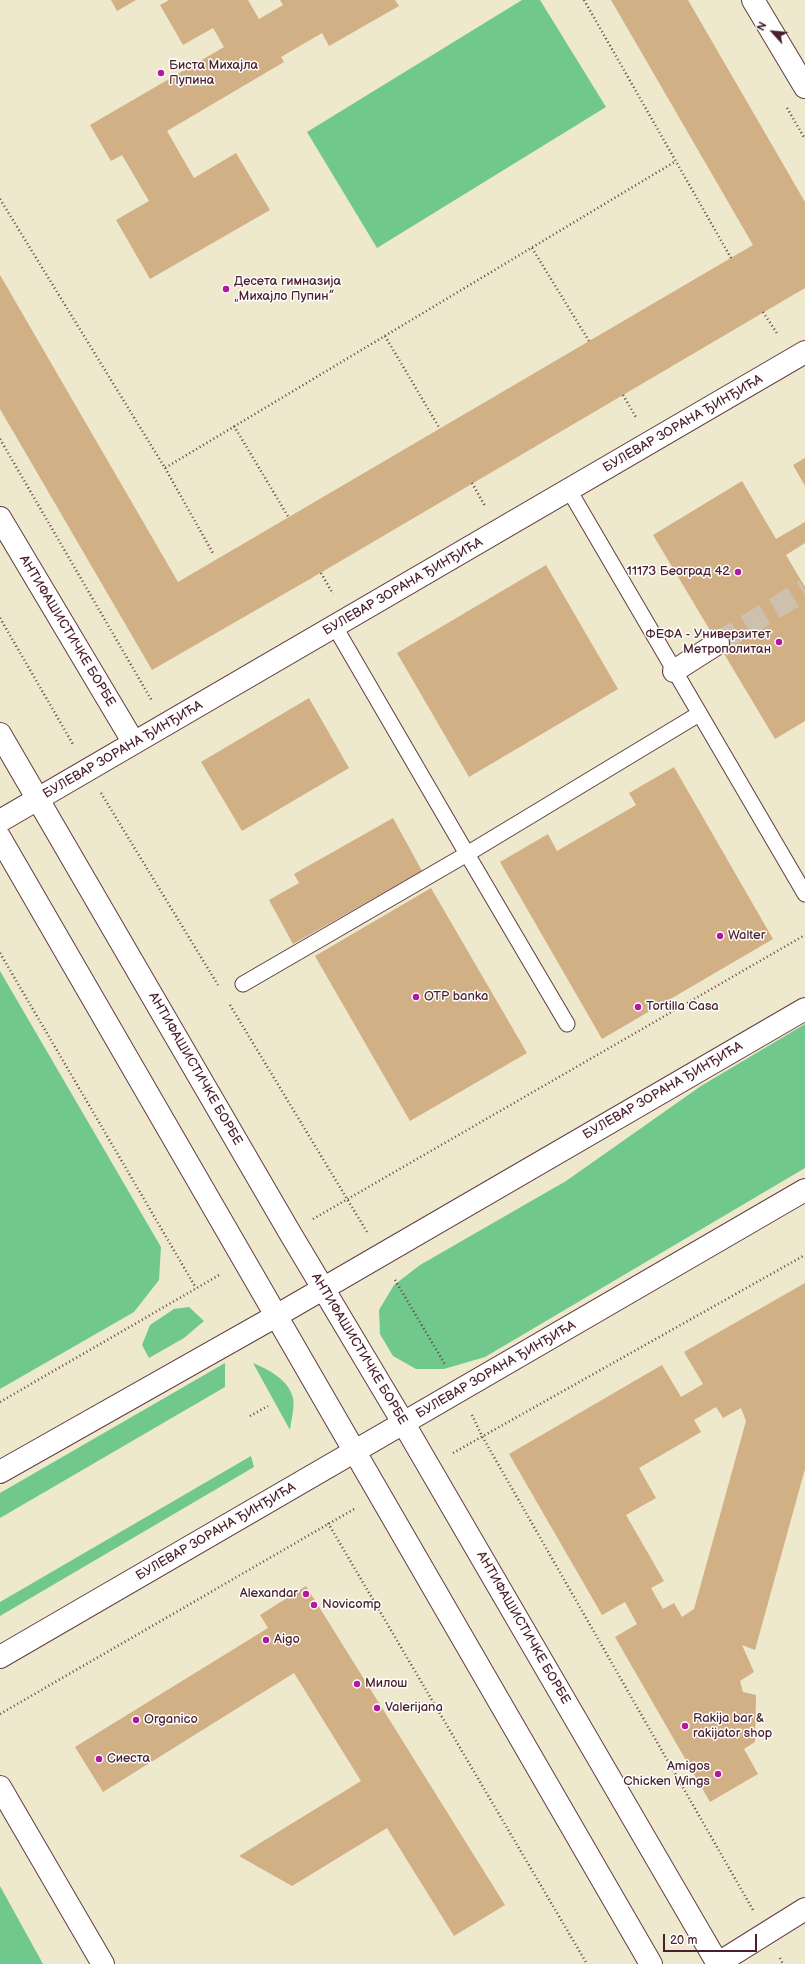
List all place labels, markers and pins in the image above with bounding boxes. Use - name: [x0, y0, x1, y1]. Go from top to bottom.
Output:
- place label: Биста Михајла Пупина: [169, 58, 258, 89]
- marker: Биста Михајла Пупина: [156, 68, 166, 78]
- place label: Десета гимназија „Михајло Пупин”: [234, 274, 341, 305]
- marker: Десета гимназија „Михајло Пупин”: [221, 284, 231, 294]
- place label: 11173 Београд 42: [627, 564, 730, 580]
- marker: 11173 Београд 42: [733, 567, 743, 577]
- place label: ФЕФА - Универзитет Метрополитан: [646, 627, 771, 658]
- marker: ФЕФА - Универзитет Метрополитан: [774, 637, 784, 647]
- place label: Walter: [728, 928, 765, 944]
- marker: Walter: [715, 931, 725, 941]
- place label: OTP banka: [424, 989, 488, 1005]
- marker: OTP banka: [411, 992, 421, 1002]
- place label: Tortilla Casa: [646, 999, 719, 1015]
- marker: Tortilla Casa: [633, 1002, 643, 1012]
- place label: Alexandar: [240, 1586, 298, 1602]
- marker: Alexandar: [301, 1589, 311, 1599]
- place label: Novicomp: [322, 1597, 381, 1613]
- marker: Novicomp: [309, 1600, 319, 1610]
- place label: Aigo: [274, 1632, 300, 1648]
- marker: Aigo: [261, 1635, 271, 1645]
- place label: Милош: [365, 1676, 407, 1692]
- marker: Милош: [352, 1679, 362, 1689]
- place label: Valerijana: [385, 1700, 443, 1716]
- marker: Valerijana: [372, 1703, 382, 1713]
- place label: Rakija bar & rakijator shop: [693, 1711, 772, 1742]
- place label: Organico: [144, 1712, 198, 1728]
- marker: Organico: [131, 1715, 141, 1725]
- marker: Rakija bar & rakijator shop: [680, 1721, 690, 1731]
- place label: Сиеста: [107, 1751, 150, 1767]
- marker: Сиеста: [94, 1754, 104, 1764]
- place label: Amigos Chicken Wings: [623, 1759, 710, 1790]
- marker: Amigos Chicken Wings: [713, 1769, 723, 1779]

